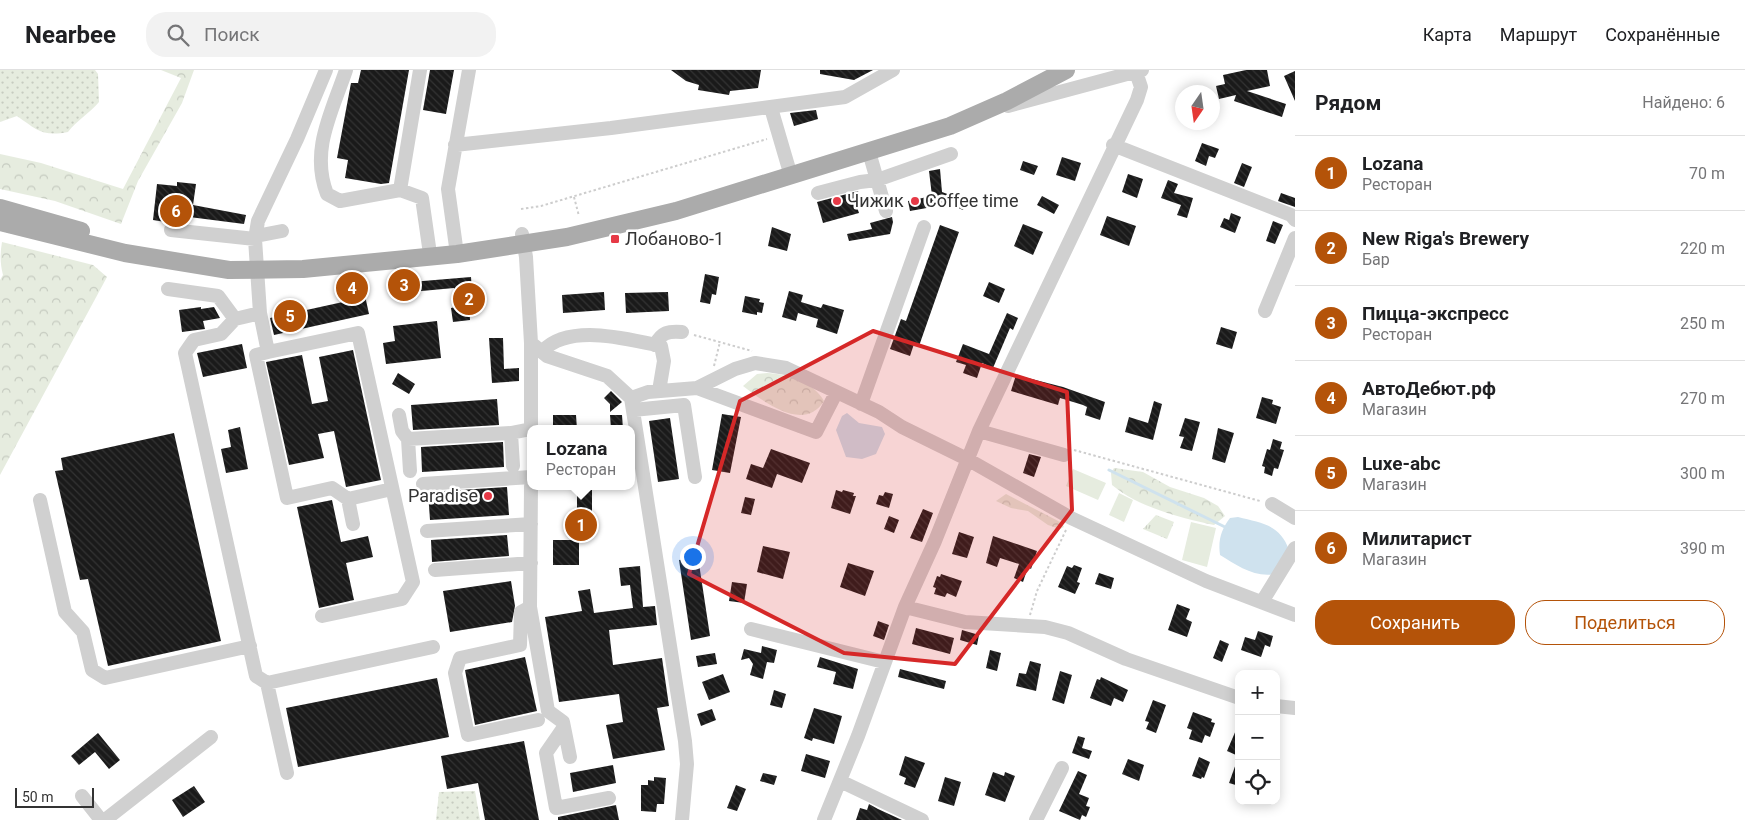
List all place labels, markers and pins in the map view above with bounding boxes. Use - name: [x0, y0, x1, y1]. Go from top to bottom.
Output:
- place label: Чижик: [847, 190, 904, 211]
- place label: Coffee time: [925, 190, 1018, 211]
- pin: 6: [160, 192, 192, 230]
- marker: Чижик: [831, 195, 843, 207]
- marker: Coffee time: [909, 195, 921, 207]
- place label: Лобаново-1: [625, 228, 724, 249]
- marker: Лобаново-1: [609, 233, 621, 245]
- pin: 3: [388, 266, 420, 304]
- pin: 4: [336, 269, 368, 307]
- pin: 2: [453, 280, 485, 318]
- pin: 5: [274, 297, 306, 335]
- place label: Paradise: [408, 485, 478, 506]
- marker: Paradise: [482, 490, 494, 502]
- pin: 1: [565, 506, 597, 544]

